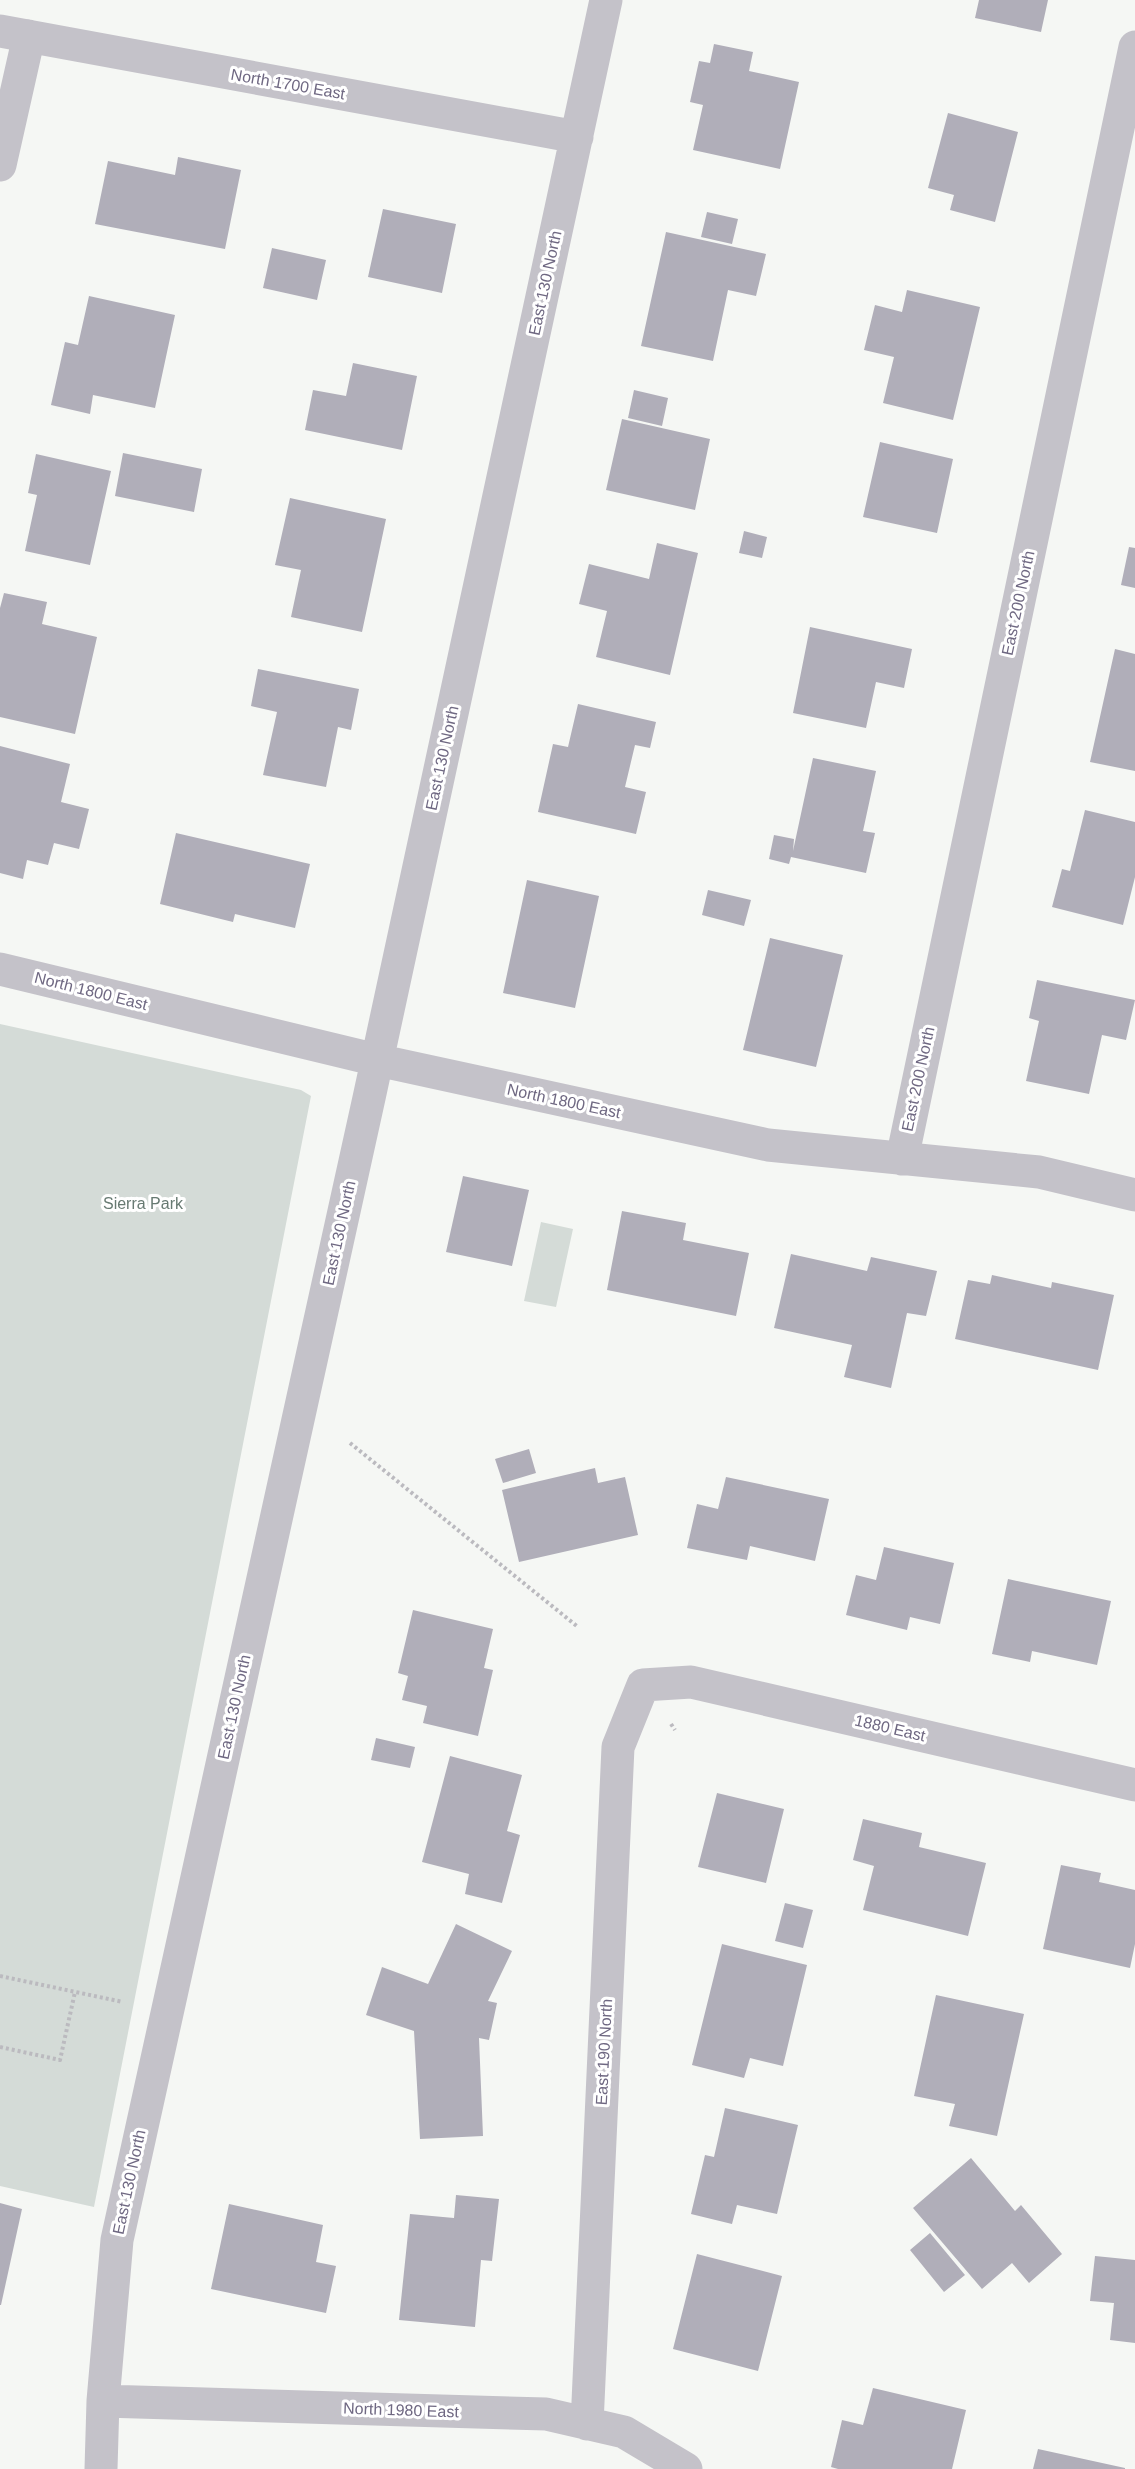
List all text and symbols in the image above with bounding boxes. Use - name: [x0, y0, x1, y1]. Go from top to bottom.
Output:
- street label: North 1700 East: [230, 66, 347, 103]
- street label: East 130 North: [526, 229, 564, 337]
- street label: East 200 North: [999, 549, 1037, 657]
- street label: East 130 North: [423, 704, 461, 812]
- street label: North 1800 East: [33, 969, 150, 1013]
- street label: East 200 North: [899, 1025, 937, 1133]
- street label: North 1800 East: [506, 1081, 623, 1121]
- street label: East 130 North: [320, 1179, 358, 1287]
- park label: Sierra Park: [103, 1195, 184, 1212]
- street label: East 130 North: [215, 1653, 253, 1761]
- street label: 1880 East: [853, 1712, 928, 1745]
- street label: East 190 North: [593, 1998, 615, 2106]
- street label: East 130 North: [110, 2128, 148, 2236]
- street label: North 1980 East: [343, 2399, 460, 2421]

